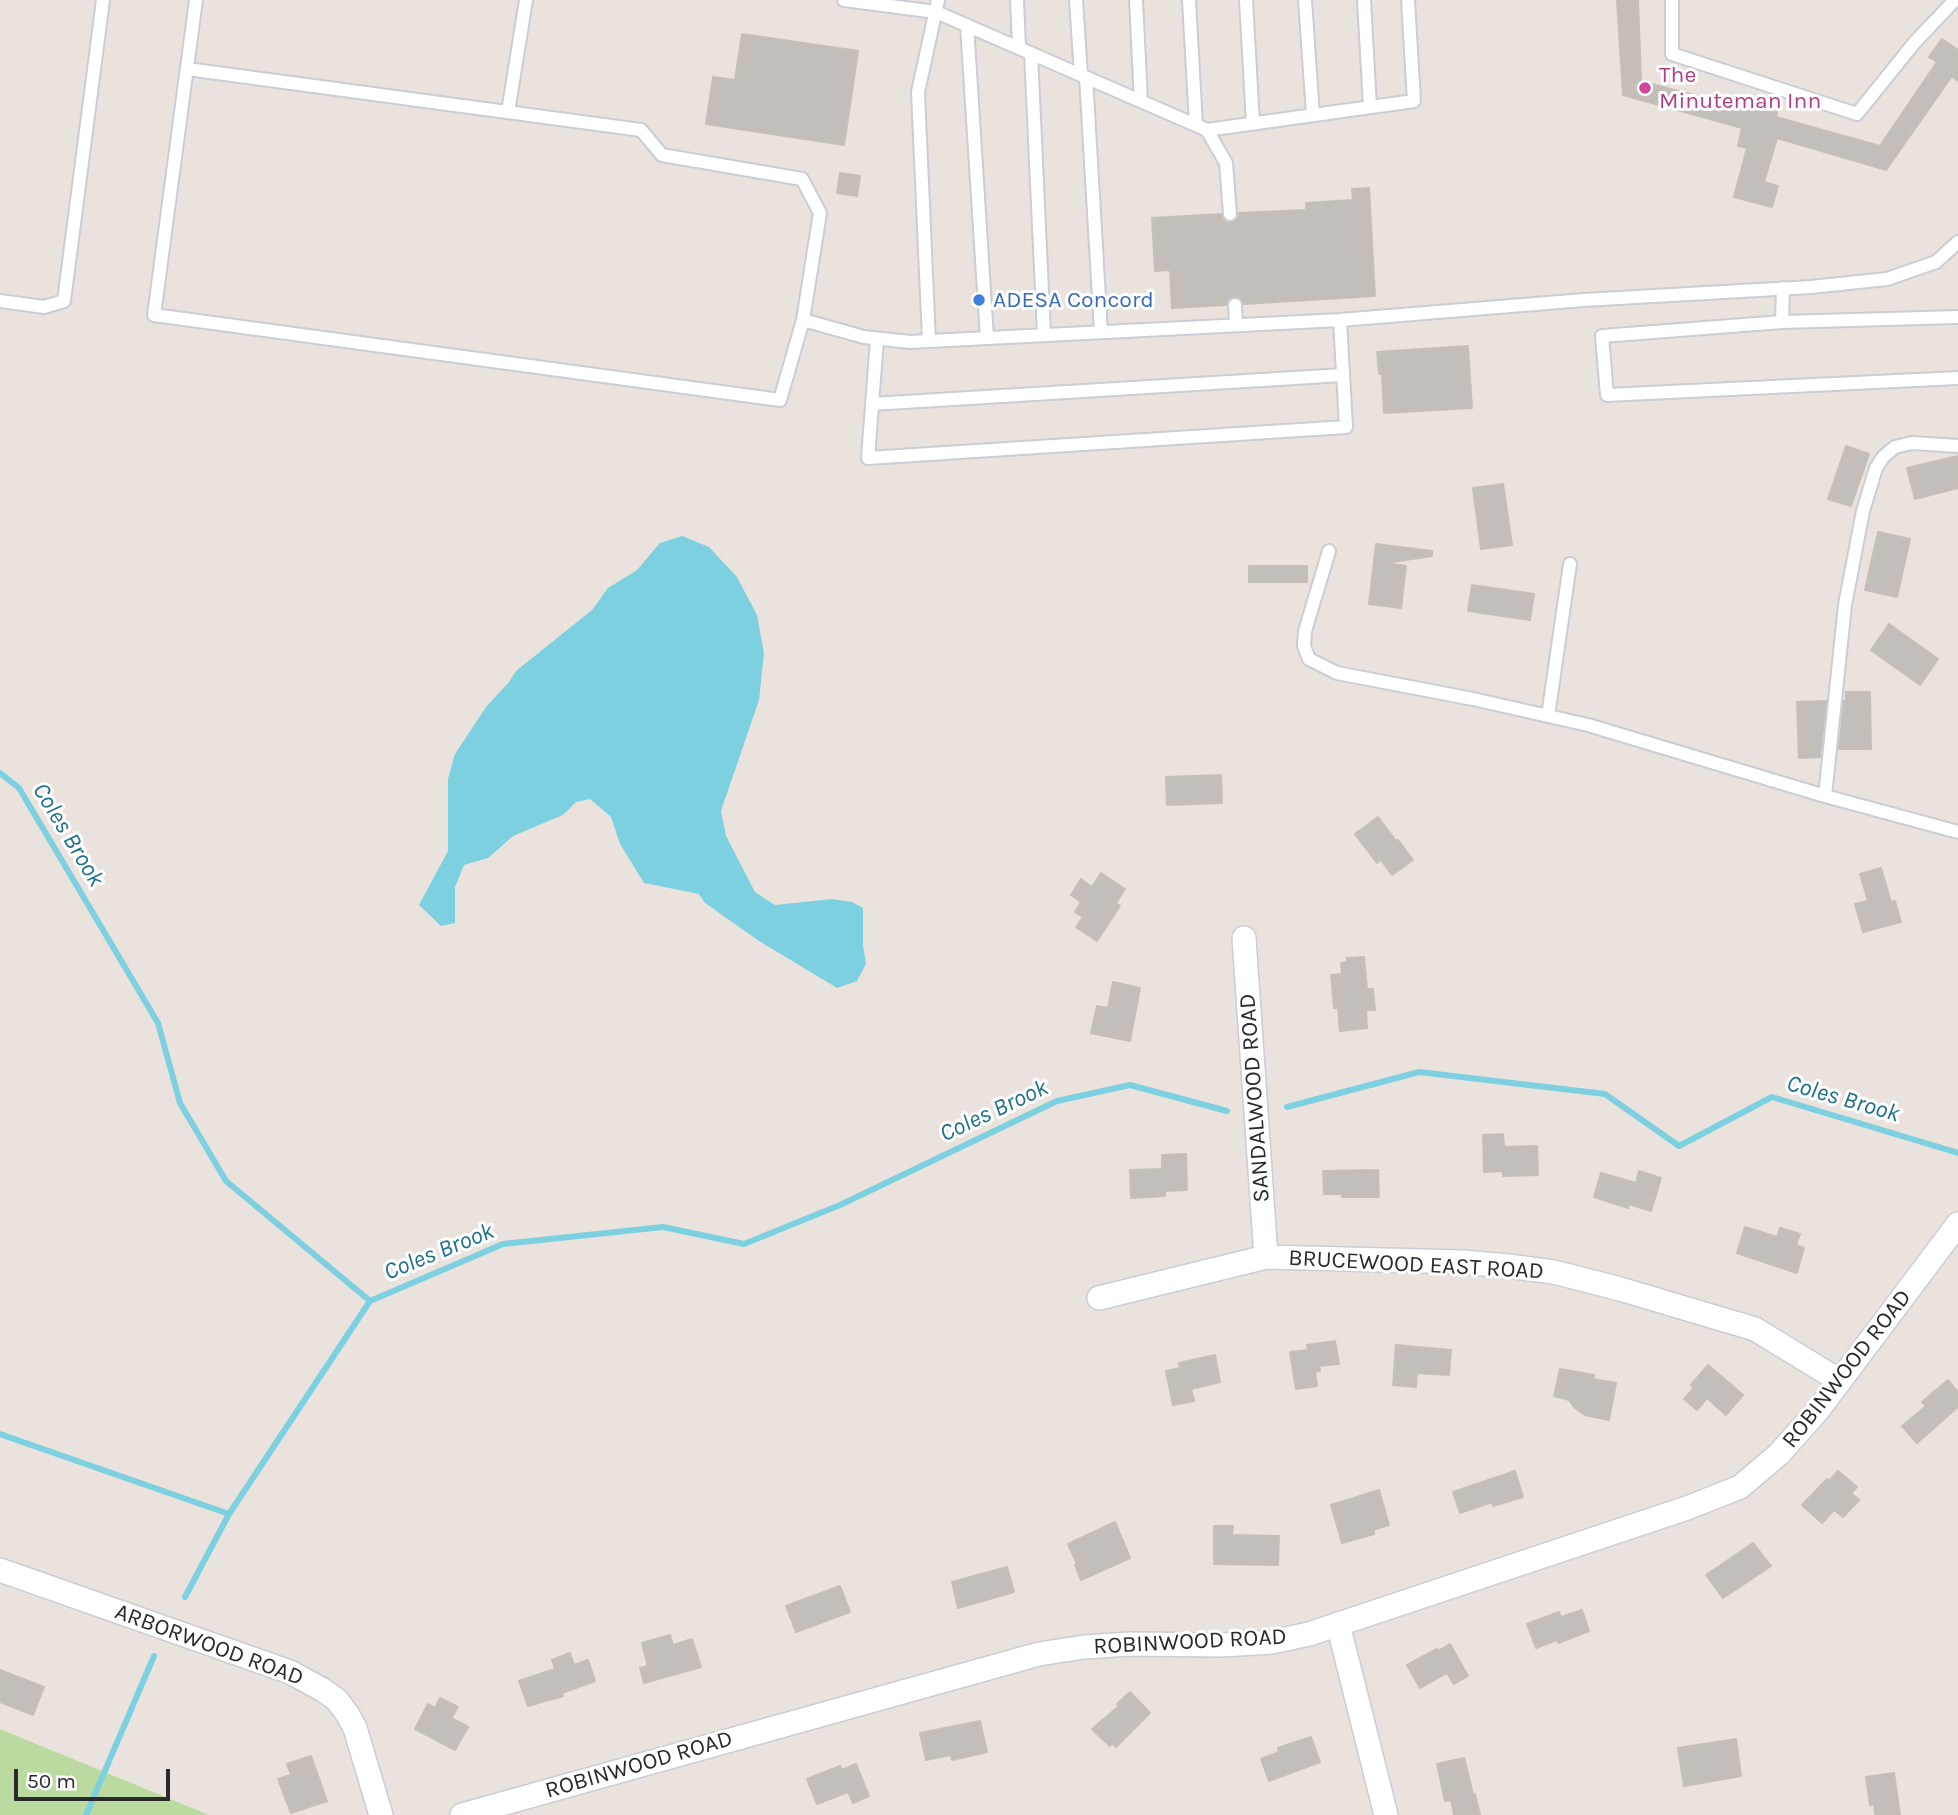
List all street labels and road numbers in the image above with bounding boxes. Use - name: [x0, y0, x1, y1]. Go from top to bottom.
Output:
- street label: SANDALWOOD ROAD: [1234, 993, 1276, 1203]
- street label: BRUCEWOOD EAST ROAD: [1288, 1245, 1544, 1285]
- street label: ROBINWOOD ROAD: [1777, 1284, 1917, 1454]
- street label: ARBORWOOD ROAD: [111, 1598, 307, 1692]
- street label: ROBINWOOD ROAD: [1093, 1623, 1287, 1661]
- street label: ROBINWOOD ROAD: [542, 1725, 736, 1805]

